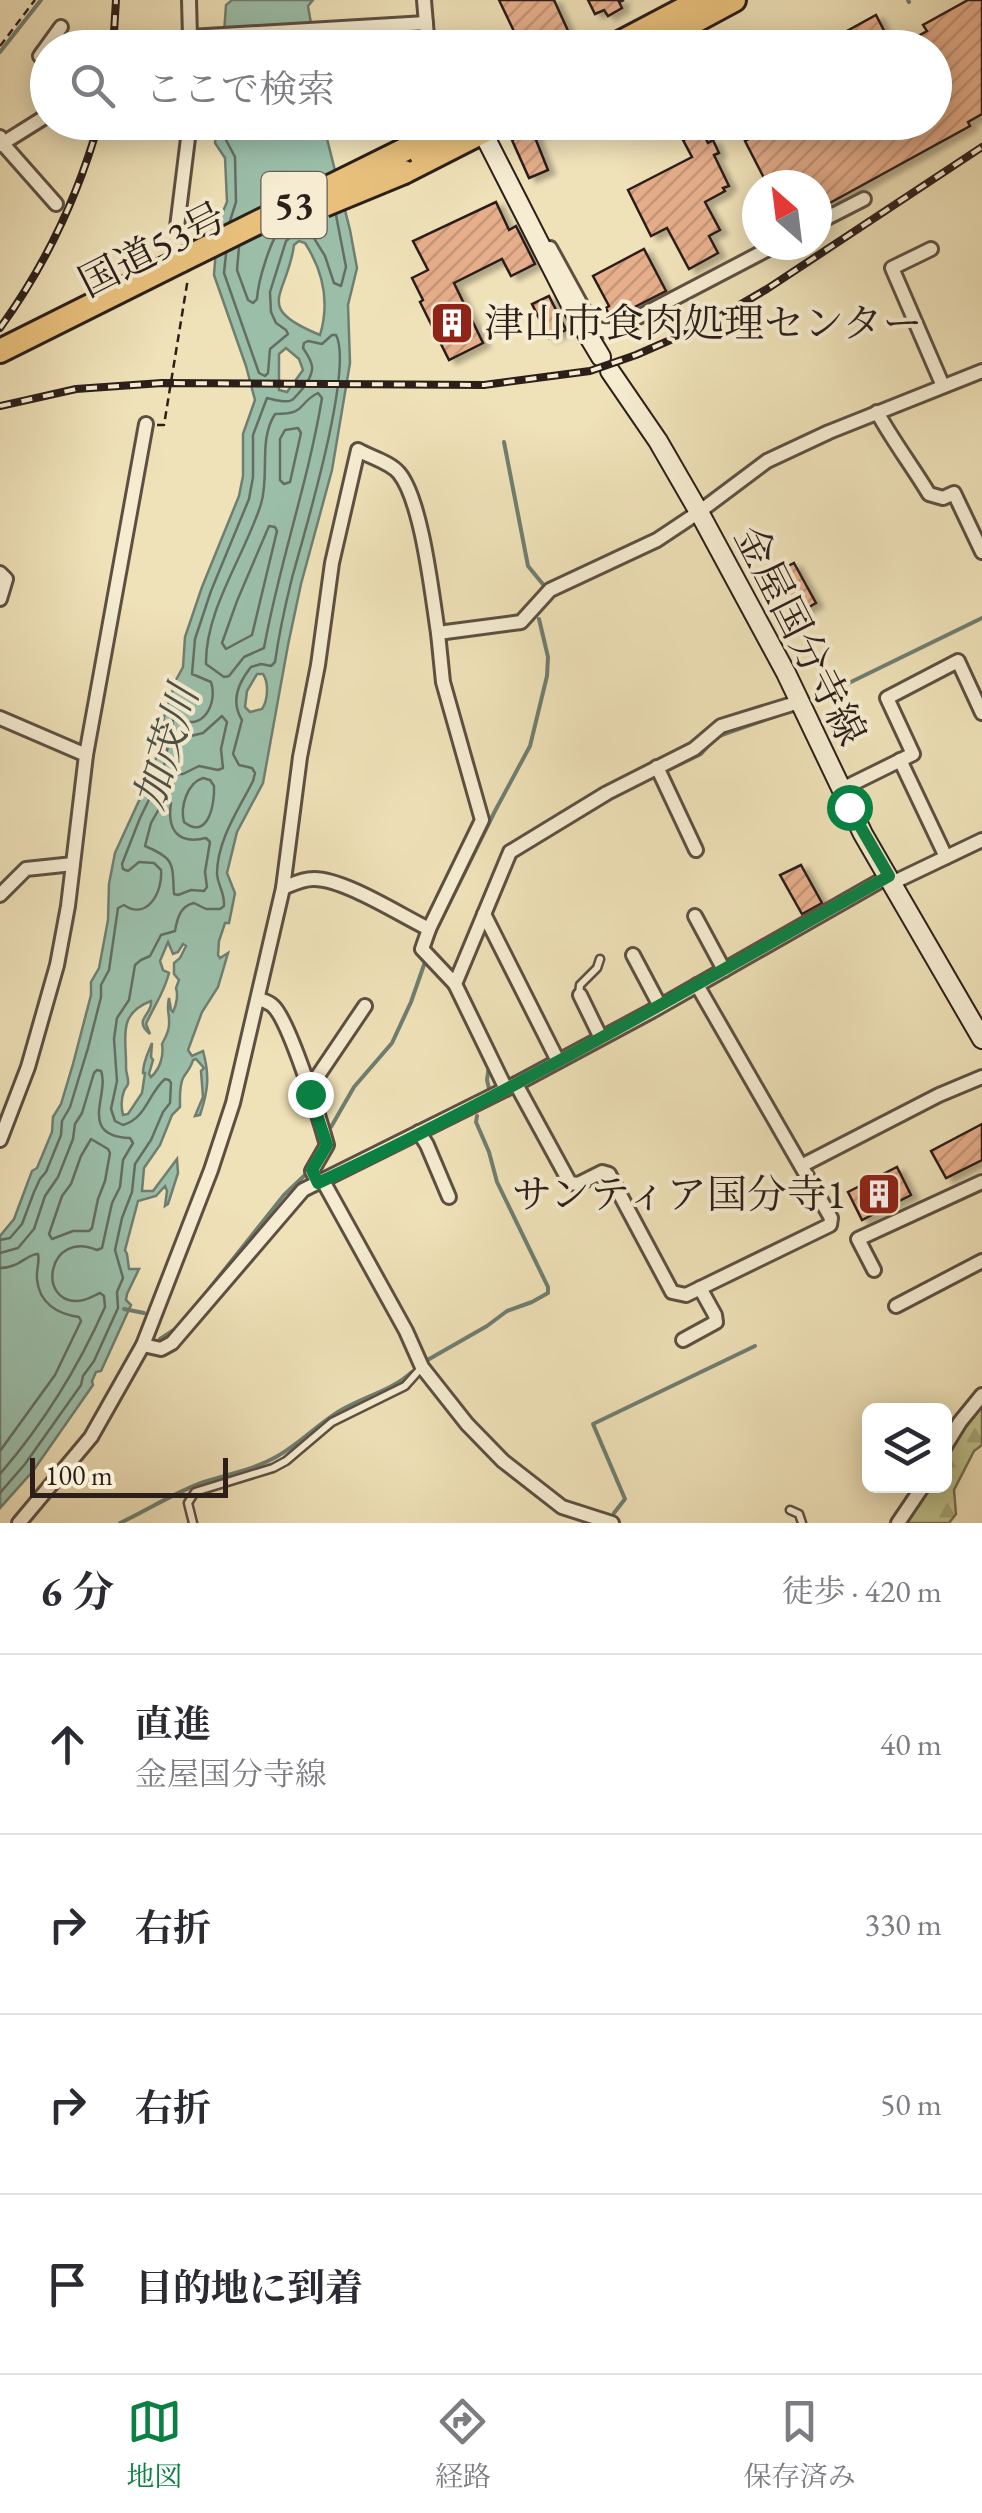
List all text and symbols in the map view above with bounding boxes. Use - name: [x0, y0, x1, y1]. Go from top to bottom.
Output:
- search box: [30, 30, 952, 140]
- icon: search: [65, 58, 120, 113]
- text: ここで検索: [145, 64, 335, 113]
- north arrow: [742, 170, 832, 260]
- road number: 53: [262, 172, 326, 238]
- street label: 国道53号: [70, 190, 234, 308]
- place label: 津山市食肉処理センター: [484, 297, 922, 349]
- building icon: 津山市食肉処理センター: [429, 300, 475, 346]
- street label: 金屋国分寺線: [723, 516, 879, 754]
- water label: 加茂川: [121, 675, 212, 815]
- route start: [827, 785, 873, 831]
- route end: [288, 1072, 334, 1118]
- place label: サンティア国分寺1: [512, 1168, 846, 1220]
- building icon: サンティア国分寺1: [856, 1171, 902, 1217]
- map controls: [862, 1403, 952, 1493]
- button: layers: [862, 1403, 952, 1493]
- scale bar: [30, 1453, 228, 1498]
- text: 100 m: [45, 1457, 113, 1493]
- text: 6 分: [40, 1564, 114, 1619]
- text: 徒歩 · 420 m: [781, 1570, 942, 1612]
- text: 直進: [135, 1699, 211, 1748]
- icon: ahead: [40, 1717, 95, 1772]
- text: 40 m: [880, 1723, 942, 1765]
- text: 金屋国分寺線: [135, 1753, 327, 1795]
- icon: right: [40, 1897, 95, 1952]
- text: 右折: [135, 1903, 211, 1952]
- text: 330 m: [865, 1903, 942, 1945]
- icon: right: [40, 2077, 95, 2132]
- text: 右折: [135, 2083, 211, 2132]
- text: 50 m: [880, 2083, 942, 2125]
- icon: arrive: [40, 2257, 95, 2312]
- text: 目的地に到着: [135, 2263, 363, 2312]
- tab: 地図: [126, 2394, 182, 2494]
- tab: 経路: [435, 2394, 491, 2494]
- tab: 保存済み: [744, 2394, 856, 2494]

